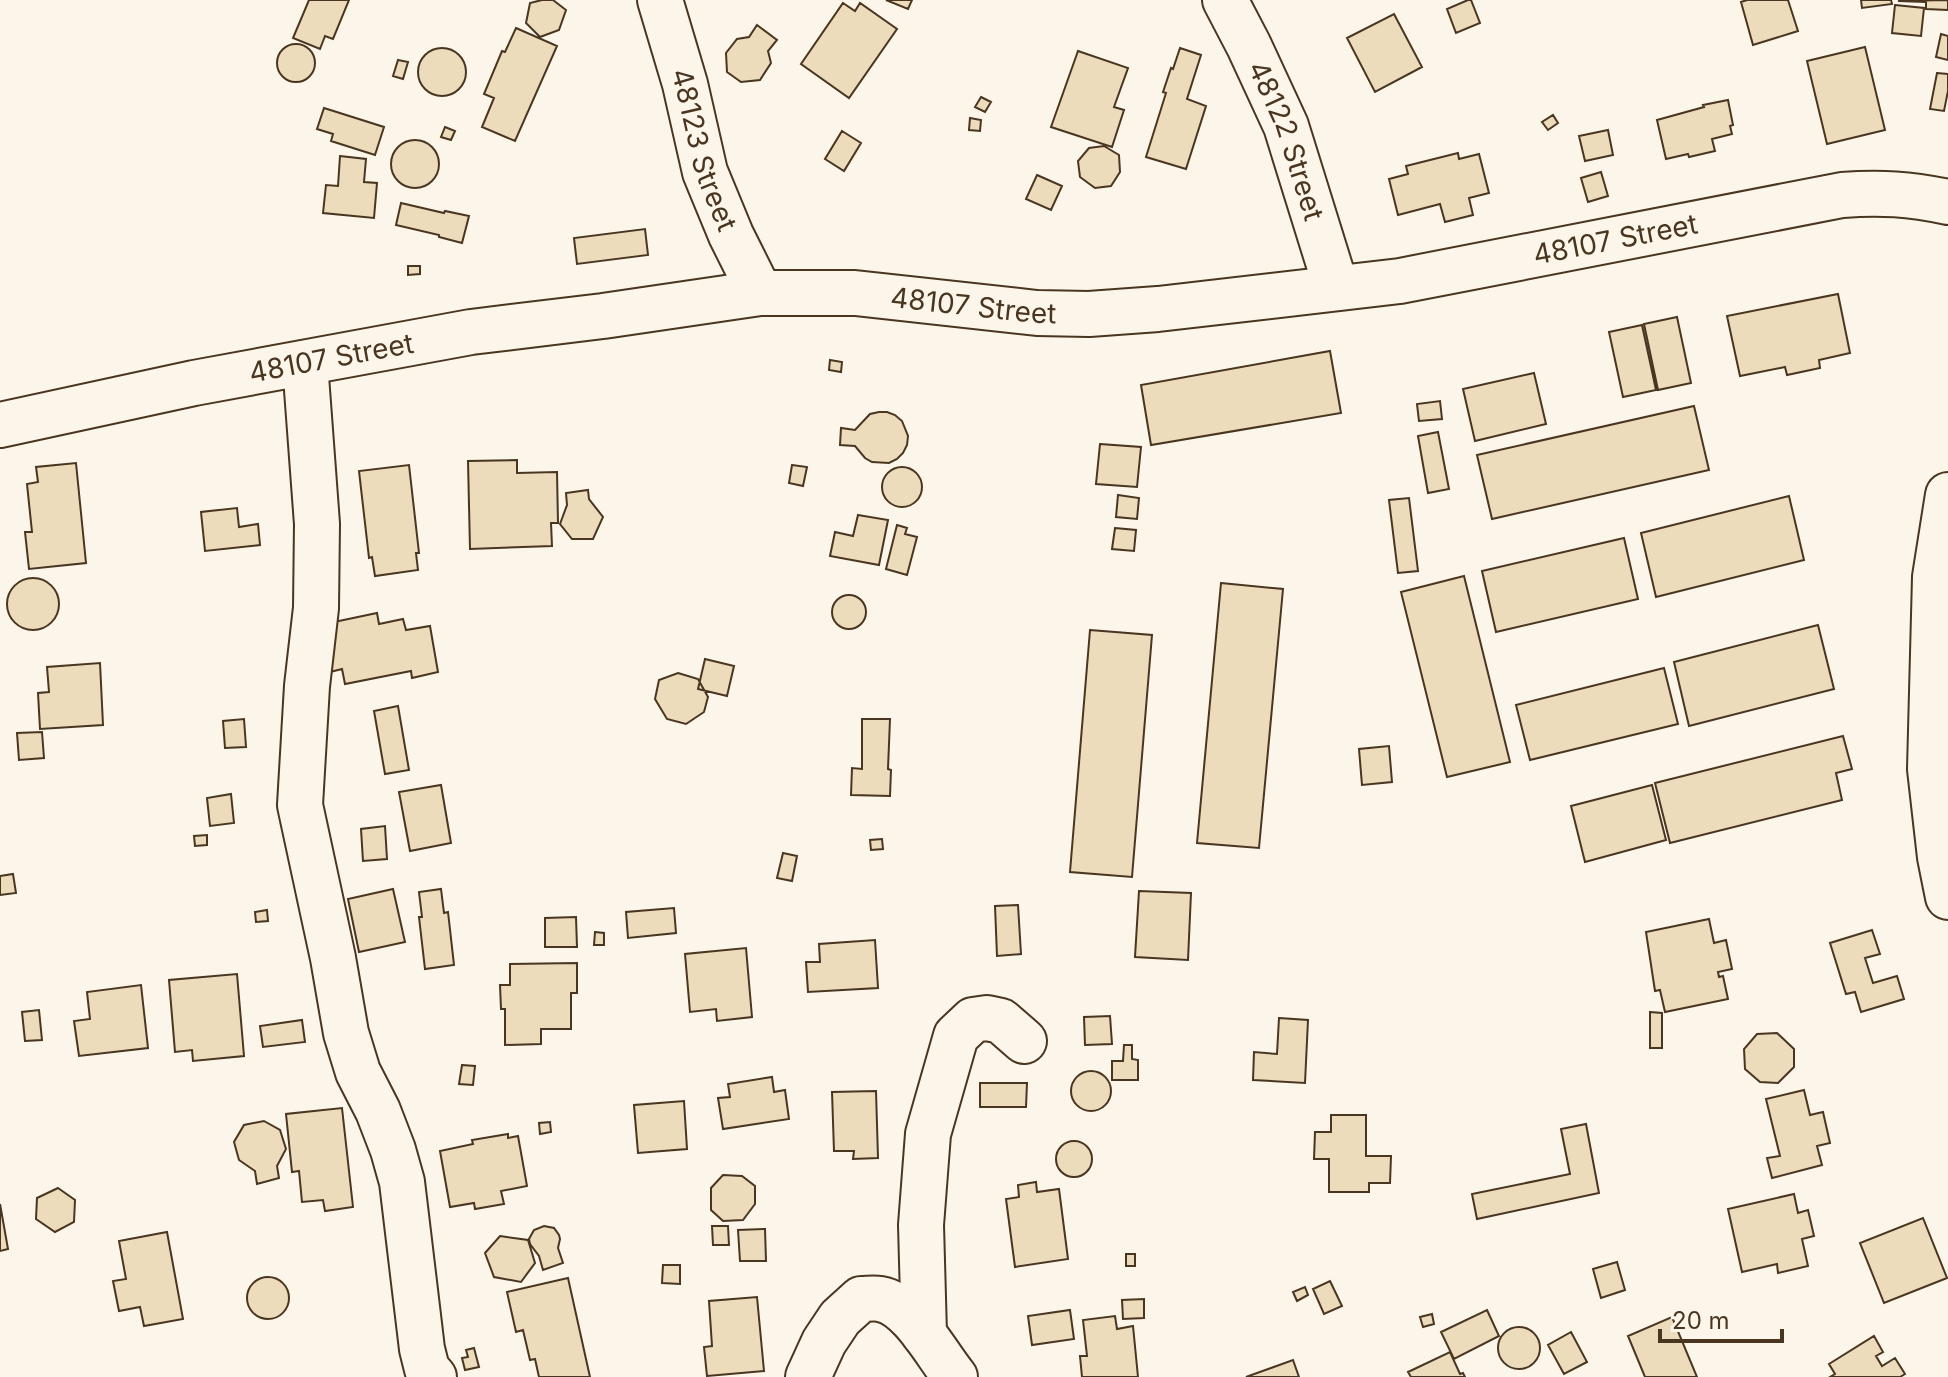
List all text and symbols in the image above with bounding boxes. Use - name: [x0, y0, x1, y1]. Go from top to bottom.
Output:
- street label: 48122 Street: [1241, 55, 1331, 225]
- street label: 48123 Street: [664, 64, 744, 236]
- street label: 48107 Street: [1530, 207, 1700, 272]
- street label: 48107 Street: [889, 280, 1057, 330]
- street label: 48107 Street: [246, 326, 416, 390]
- scale bar: [1660, 1293, 1782, 1343]
- text: 20 m: [1672, 1306, 1730, 1335]

